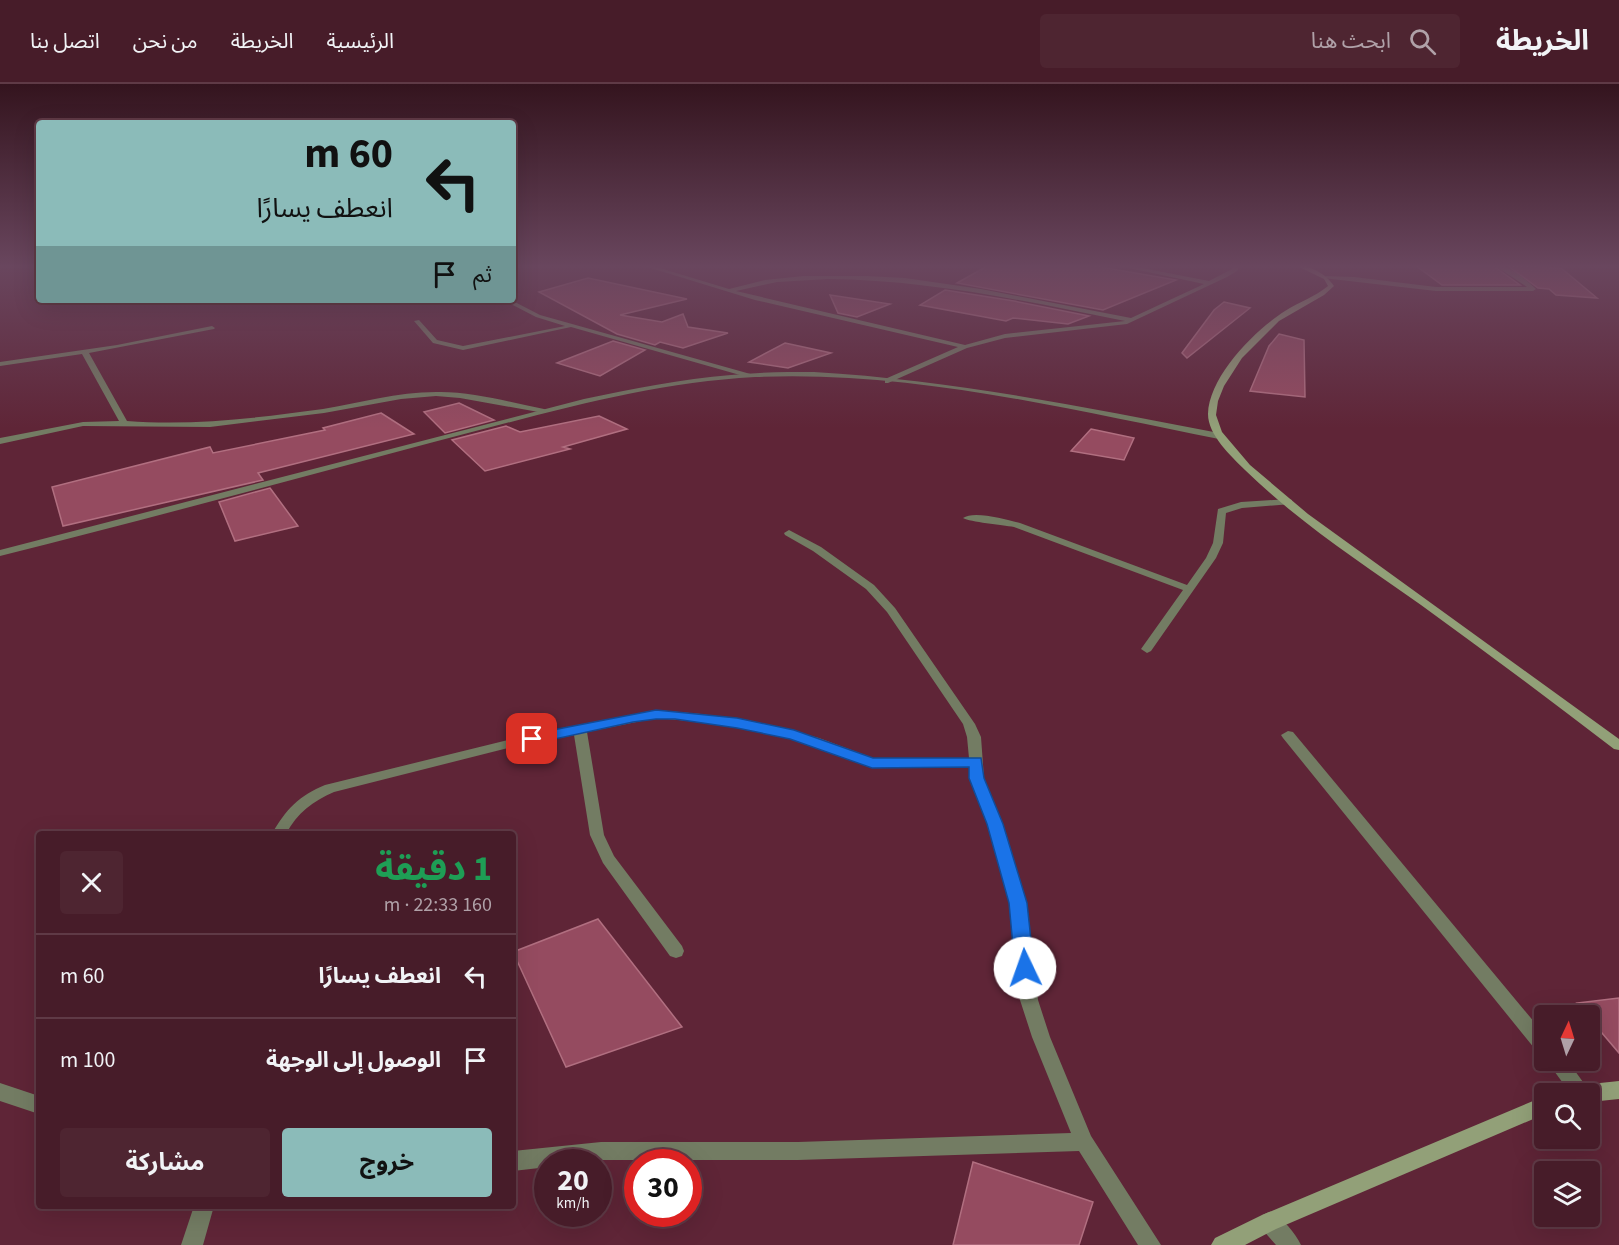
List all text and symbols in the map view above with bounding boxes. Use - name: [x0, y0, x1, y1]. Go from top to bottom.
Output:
- search box: [1040, 14, 1460, 68]
- text: الخريطة: [1496, 21, 1589, 61]
- text: ابحث هنا: [1311, 25, 1391, 57]
- icon: search: [1406, 25, 1439, 58]
- text: اتصل بنا: [30, 26, 100, 56]
- text: من نحن: [133, 26, 198, 56]
- text: الخريطة: [231, 26, 294, 56]
- text: الرئيسية: [327, 26, 394, 56]
- text: 60 m: [304, 124, 393, 184]
- icon: left: [414, 144, 492, 222]
- text: انعطف يسارًا: [256, 189, 393, 228]
- icon: arrive: [428, 258, 461, 291]
- text: ثم: [473, 259, 492, 291]
- pin: [506, 713, 557, 764]
- icon: arrive: [515, 722, 548, 755]
- text: 1 دقيقة: [375, 843, 492, 894]
- button: close: [60, 851, 123, 914]
- text: 160 m · 22:33: [384, 891, 492, 919]
- position arrow: [993, 936, 1057, 1000]
- text: 60 m: [60, 960, 105, 992]
- text: انعطف يسارًا: [318, 960, 441, 992]
- icon: left: [459, 960, 492, 993]
- north arrow: [1534, 1005, 1600, 1071]
- map controls: [1534, 1005, 1600, 1227]
- text: 100 m: [60, 1044, 115, 1076]
- text: الوصول إلى الوجهة: [266, 1044, 441, 1076]
- icon: arrive: [459, 1044, 492, 1077]
- button: search: [1534, 1083, 1600, 1149]
- button: مشاركة: [60, 1128, 270, 1197]
- button: خروج: [282, 1128, 492, 1197]
- speed limit sign: 30: [624, 1149, 702, 1227]
- text: 20: [557, 1159, 589, 1202]
- button: layers: [1534, 1161, 1600, 1227]
- text: km/h: [556, 1193, 590, 1214]

